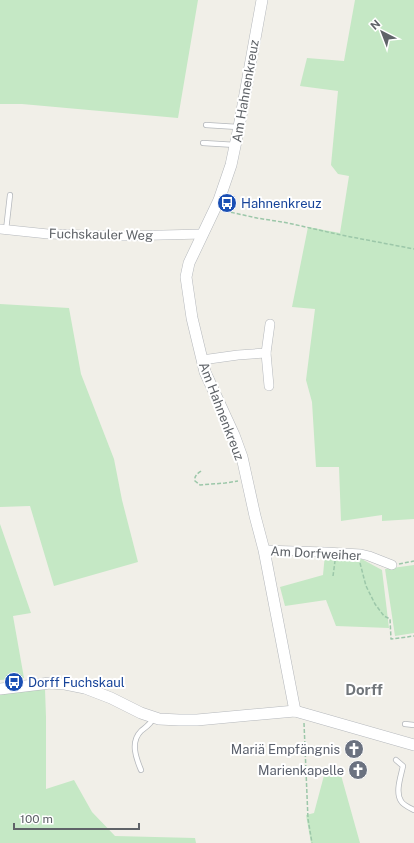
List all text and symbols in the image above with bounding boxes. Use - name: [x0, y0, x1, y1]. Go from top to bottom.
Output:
- north arrow: [362, 12, 402, 52]
- text: N: [368, 17, 383, 32]
- street label: Am Hahnenkreuz: [229, 39, 262, 144]
- bus stop icon: Hahnenkreuz: [216, 192, 238, 214]
- place label: Hahnenkreuz: [241, 196, 321, 211]
- street label: Fuchskauler Weg: [49, 226, 153, 243]
- street label: Am Hahnenkreuz: [196, 360, 247, 462]
- street label: Am Dorfweiher: [270, 544, 362, 563]
- bus stop icon: Dorff Fuchskaul: [3, 671, 25, 693]
- place label: Dorff Fuchskaul: [28, 675, 125, 690]
- district label: Dorff: [345, 681, 383, 698]
- church icon: Mariä Empfängnis: [343, 738, 365, 760]
- place label: Mariä Empfängnis: [231, 742, 340, 757]
- church icon: Marienkapelle: [347, 759, 369, 781]
- place label: Marienkapelle: [258, 763, 344, 778]
- scale bar: [14, 805, 139, 831]
- text: 100 m: [20, 812, 53, 826]

